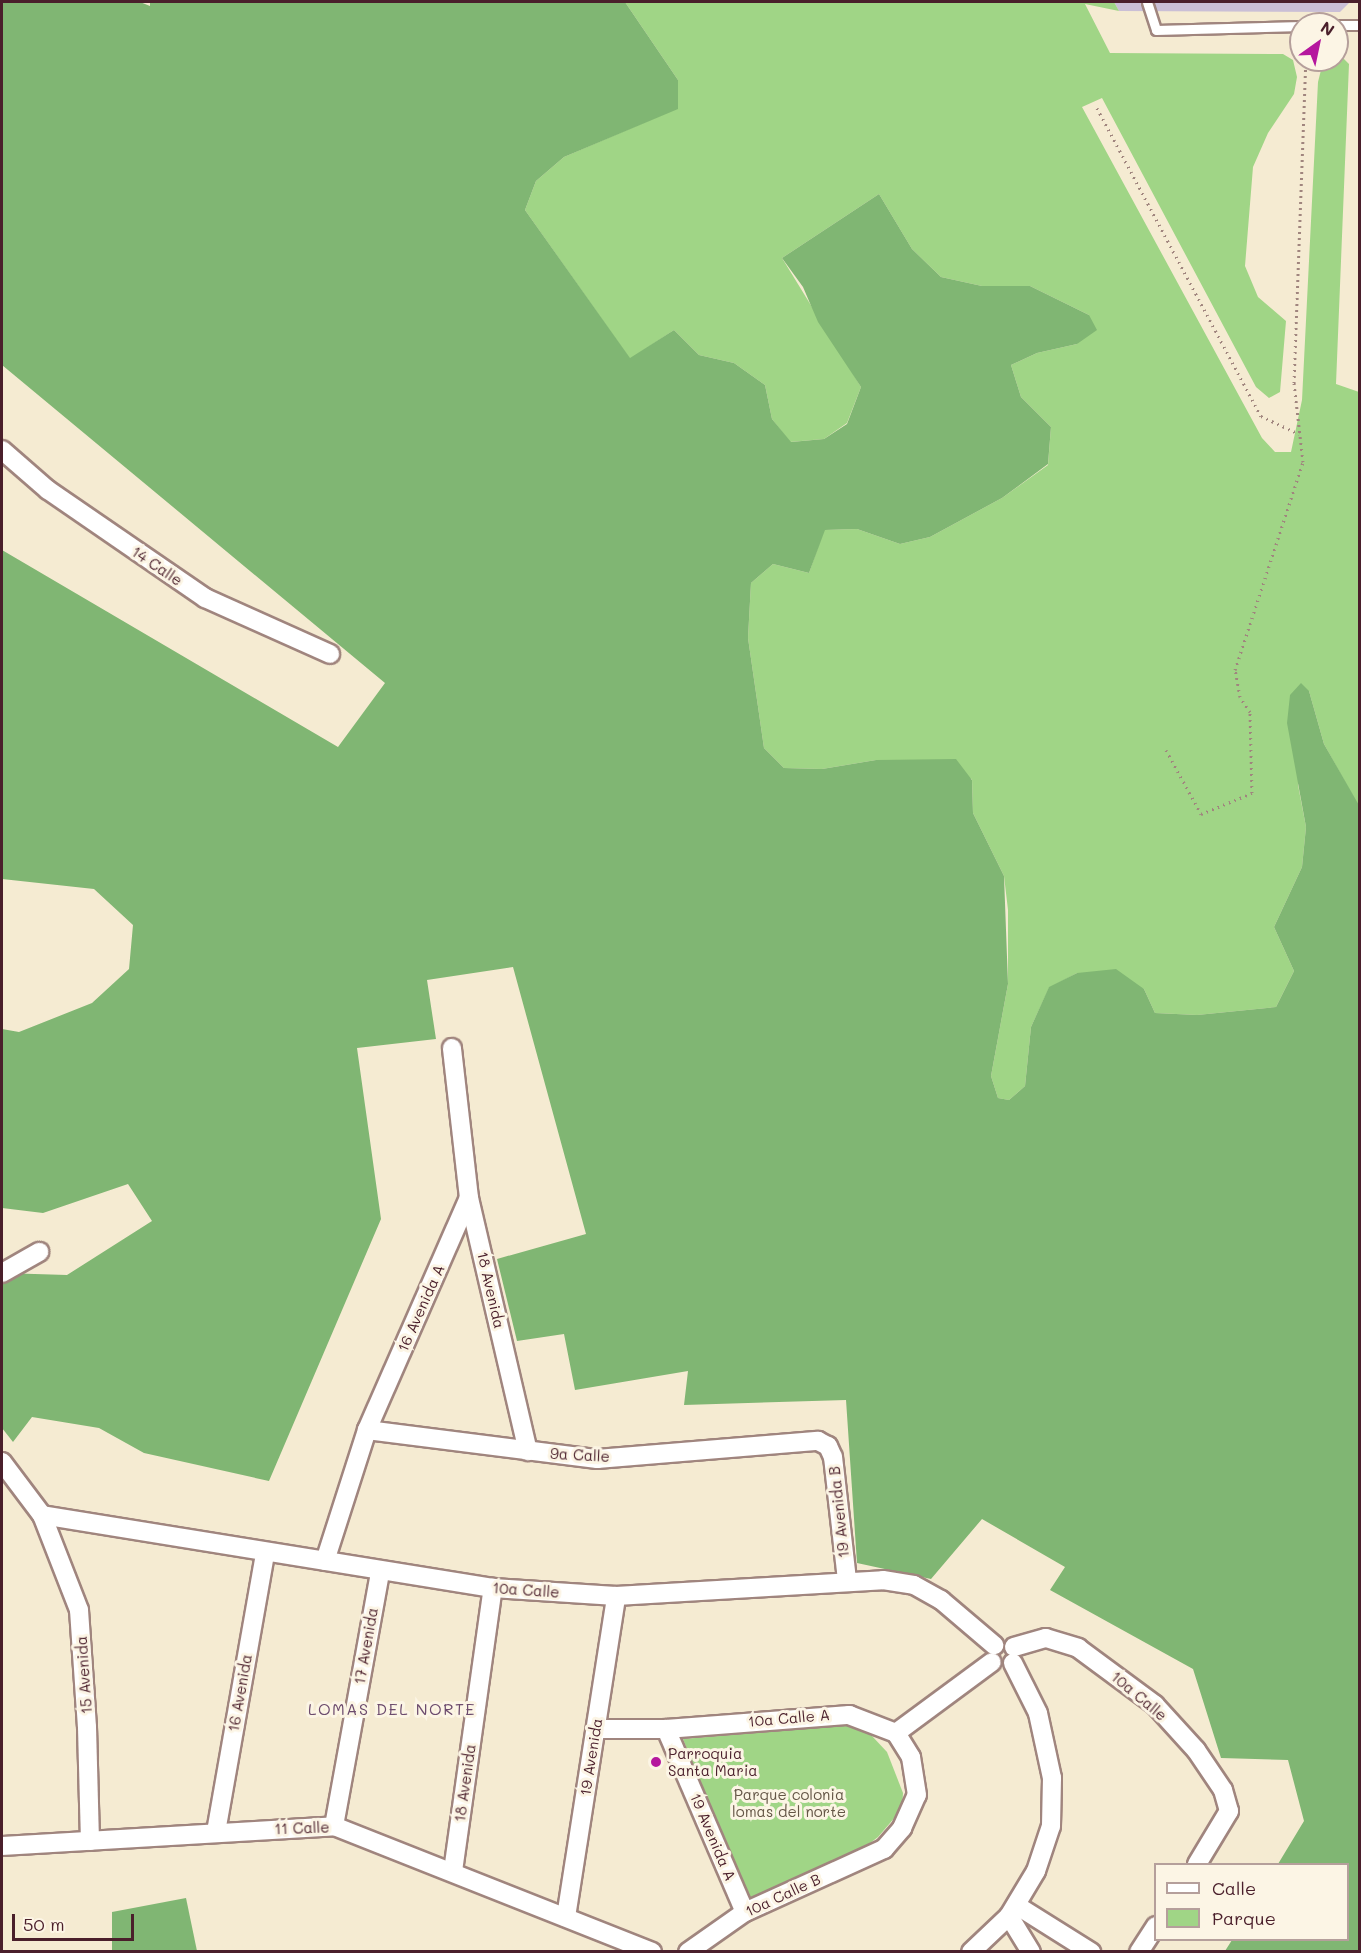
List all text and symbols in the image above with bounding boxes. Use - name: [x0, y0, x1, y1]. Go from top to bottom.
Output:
- north arrow: [1289, 12, 1349, 72]
- text: N: [1317, 16, 1339, 40]
- street label: 14 Calle: [128, 543, 186, 589]
- street label: 18 Avenida: [473, 1250, 509, 1330]
- street label: 16 Avenida A: [394, 1262, 448, 1354]
- street label: 9a Calle: [550, 1444, 610, 1466]
- street label: 19 Avenida B: [825, 1465, 853, 1559]
- street label: 10a Calle: [492, 1579, 560, 1601]
- street label: 17 Avenida: [350, 1606, 382, 1686]
- street label: 15 Avenida: [72, 1635, 96, 1715]
- street label: 16 Avenida: [224, 1653, 256, 1733]
- street label: 10a Calle: [1108, 1668, 1170, 1724]
- district label: LOMAS DEL NORTE: [308, 1699, 476, 1719]
- street label: 10a Calle A: [747, 1705, 831, 1731]
- street label: 19 Avenida: [576, 1717, 606, 1797]
- street label: 18 Avenida: [451, 1743, 479, 1823]
- place label: Parroquia Santa Maria: [668, 1744, 758, 1779]
- marker: Parroquia Santa Maria: [649, 1755, 663, 1769]
- park label: Parque colonia lomas del norte: [732, 1785, 846, 1820]
- street label: 19 Avenida A: [686, 1790, 740, 1884]
- street label: 11 Calle: [274, 1818, 330, 1838]
- legend: [1154, 1863, 1349, 1941]
- street label: 10a Calle B: [742, 1870, 824, 1920]
- text: Calle: [1212, 1876, 1256, 1900]
- scale bar: [15, 1902, 136, 1940]
- text: Parque: [1212, 1906, 1276, 1930]
- text: 50 m: [23, 1912, 65, 1936]

